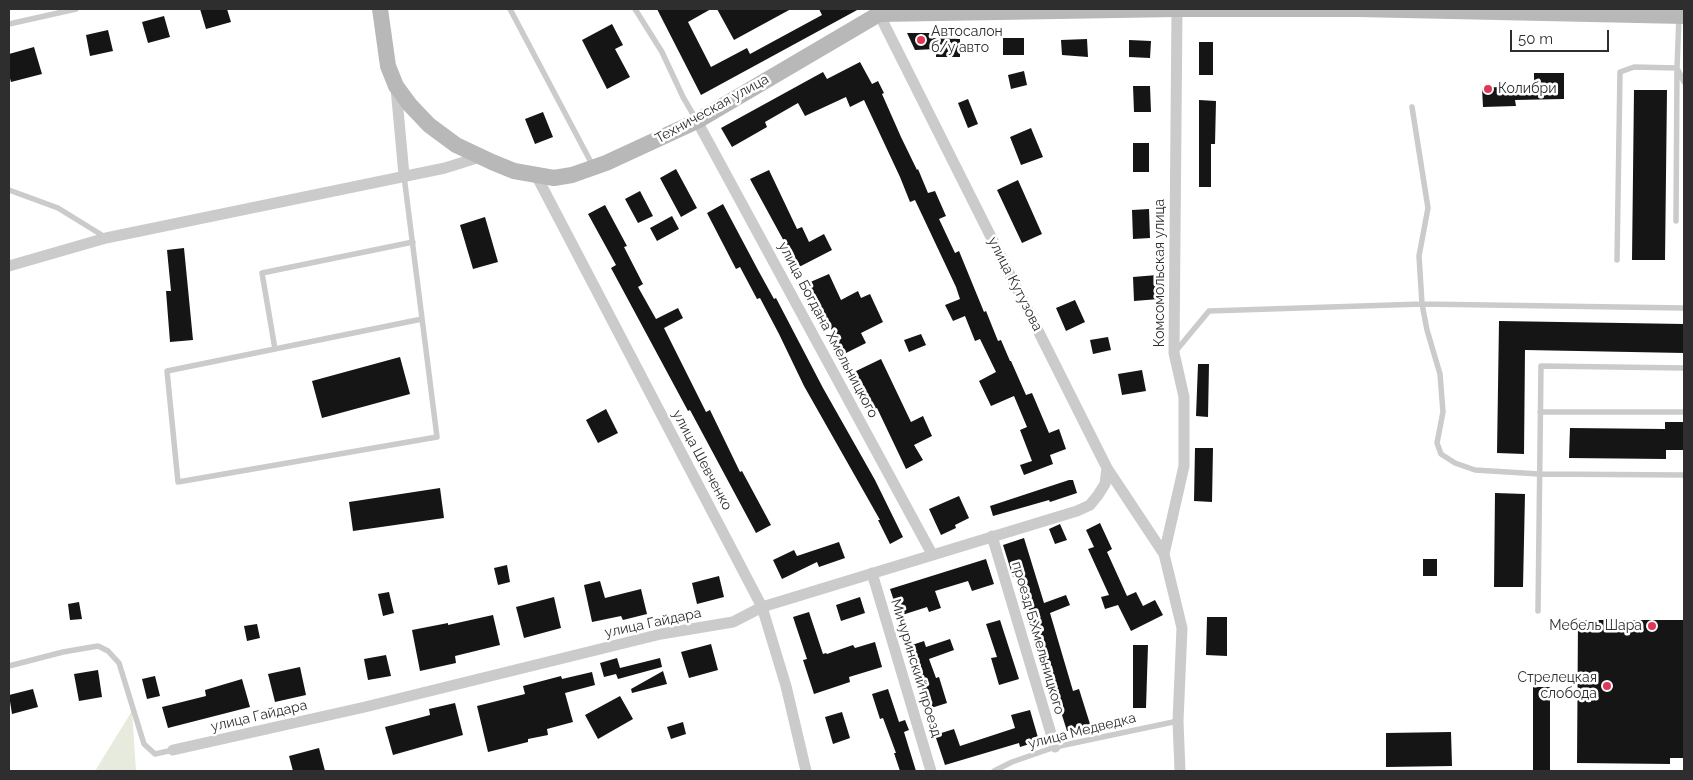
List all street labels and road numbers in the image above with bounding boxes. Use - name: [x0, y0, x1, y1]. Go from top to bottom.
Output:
- street label: Техническая улица: [652, 71, 772, 147]
- street label: Комсомольская улица: [1152, 199, 1168, 347]
- street label: улица Кутузова: [984, 234, 1046, 334]
- street label: улица Богдана Хмельницкого: [774, 239, 882, 421]
- street label: улица Шевченко: [669, 407, 735, 513]
- street label: проезд Б.Хмельницкого: [1008, 560, 1068, 716]
- street label: Мичуринский проезд: [887, 597, 945, 739]
- street label: улица Гайдара: [603, 605, 703, 641]
- street label: улица Гайдара: [209, 697, 309, 735]
- street label: улица Медведка: [1026, 709, 1138, 753]

